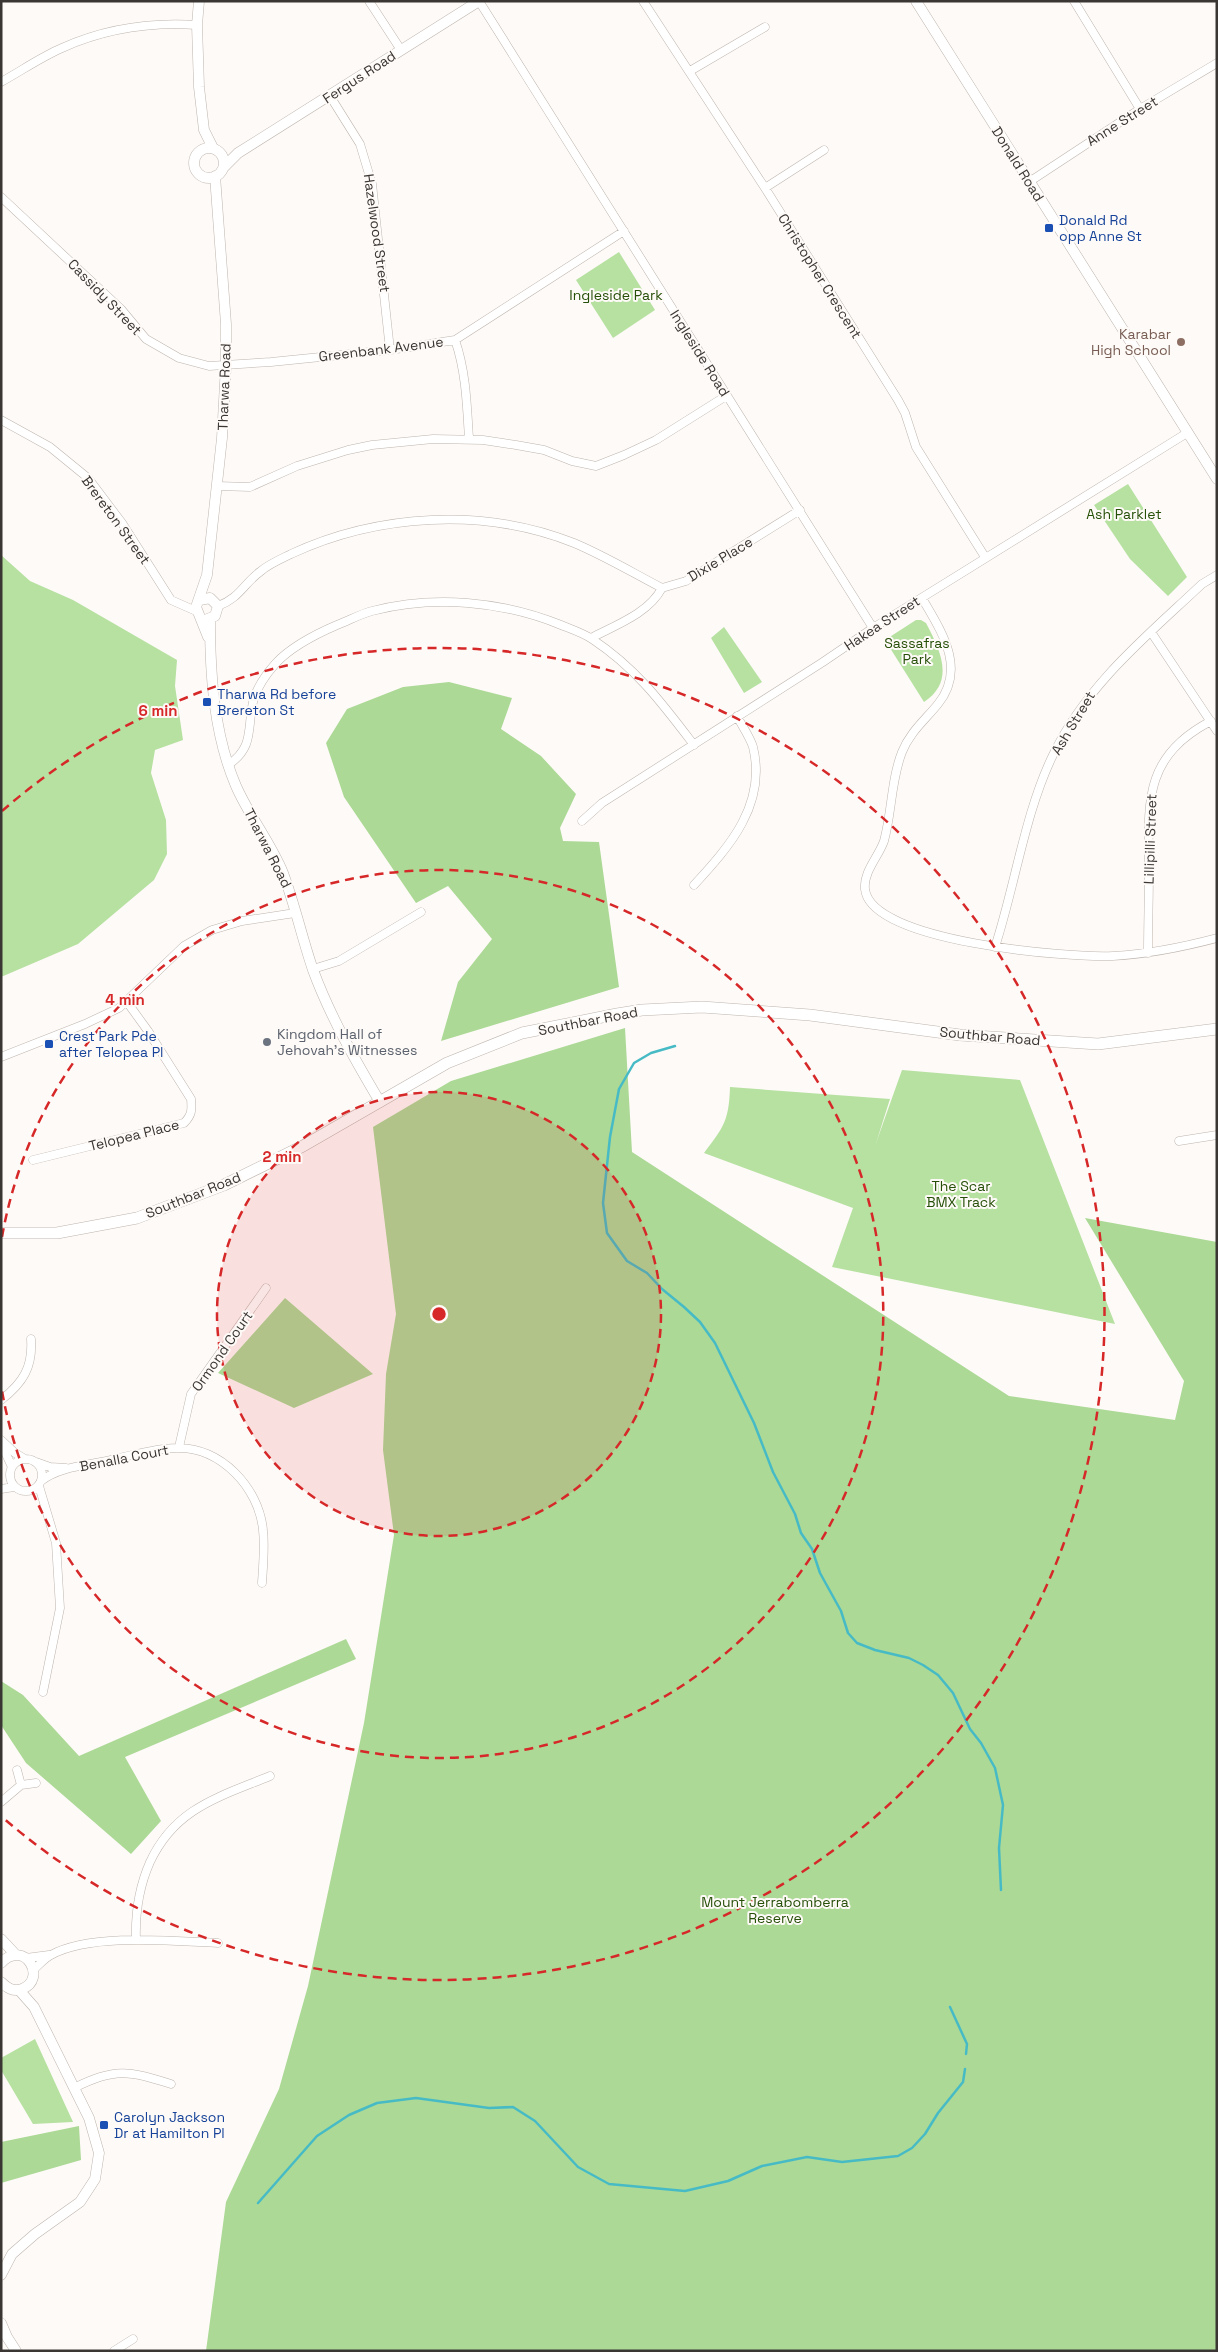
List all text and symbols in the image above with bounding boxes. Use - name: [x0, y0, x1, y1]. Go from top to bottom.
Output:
- street label: Fergus Road: [319, 47, 399, 107]
- street label: Anne Street: [1083, 92, 1161, 150]
- street label: Donald Road: [988, 123, 1048, 205]
- street label: Hazelwood Street: [360, 172, 394, 294]
- street label: Christopher Crescent: [774, 210, 866, 342]
- place label: Donald Rd opp Anne St: [1059, 211, 1142, 245]
- marker: Donald Rd opp Anne St: [1043, 222, 1055, 234]
- street label: Cassidy Street: [64, 255, 146, 339]
- park label: Ingleside Park: [569, 286, 663, 304]
- street label: Ingleside Road: [666, 306, 734, 400]
- place label: Karabar High School: [1091, 325, 1171, 359]
- street label: Greenbank Avenue: [318, 332, 444, 366]
- marker: Karabar High School: [1175, 336, 1187, 348]
- street label: Tharwa Road: [213, 343, 235, 431]
- street label: Brereton Street: [78, 472, 154, 568]
- park label: Ash Parklet: [1086, 505, 1162, 523]
- street label: Dixie Place: [684, 533, 756, 585]
- street label: Hakea Street: [841, 592, 923, 654]
- park label: Sassafras Park: [884, 634, 950, 668]
- place label: Tharwa Rd before Brereton St: [217, 685, 336, 719]
- street label: Ash Street: [1047, 688, 1099, 758]
- marker: Tharwa Rd before Brereton St: [201, 696, 213, 708]
- text: 6 min: [138, 701, 178, 720]
- street label: Lillipilli Street: [1139, 793, 1161, 885]
- street label: Tharwa Road: [240, 805, 296, 891]
- text: 4 min: [105, 990, 145, 1009]
- street label: Southbar Road: [537, 1003, 639, 1039]
- street label: Southbar Road: [939, 1023, 1041, 1049]
- place label: Kingdom Hall of Jehovah's Witnesses: [277, 1025, 417, 1059]
- place label: Crest Park Pde after Telopea Pl: [59, 1027, 164, 1061]
- marker: Kingdom Hall of Jehovah's Witnesses: [261, 1036, 273, 1048]
- marker: Crest Park Pde after Telopea Pl: [43, 1038, 55, 1050]
- street label: Telopea Place: [87, 1115, 181, 1155]
- text: 2 min: [263, 1147, 301, 1166]
- street label: Southbar Road: [143, 1168, 243, 1222]
- park label: The Scar BMX Track: [926, 1177, 996, 1211]
- centre of rings: [430, 1305, 448, 1323]
- street label: Ormond Court: [188, 1307, 256, 1395]
- street label: Benalla Court: [78, 1441, 170, 1475]
- park label: Mount Jerrabomberra Reserve: [701, 1893, 849, 1927]
- place label: Carolyn Jackson Dr at Hamilton Pl: [114, 2108, 225, 2142]
- marker: Carolyn Jackson Dr at Hamilton Pl: [98, 2119, 110, 2131]

